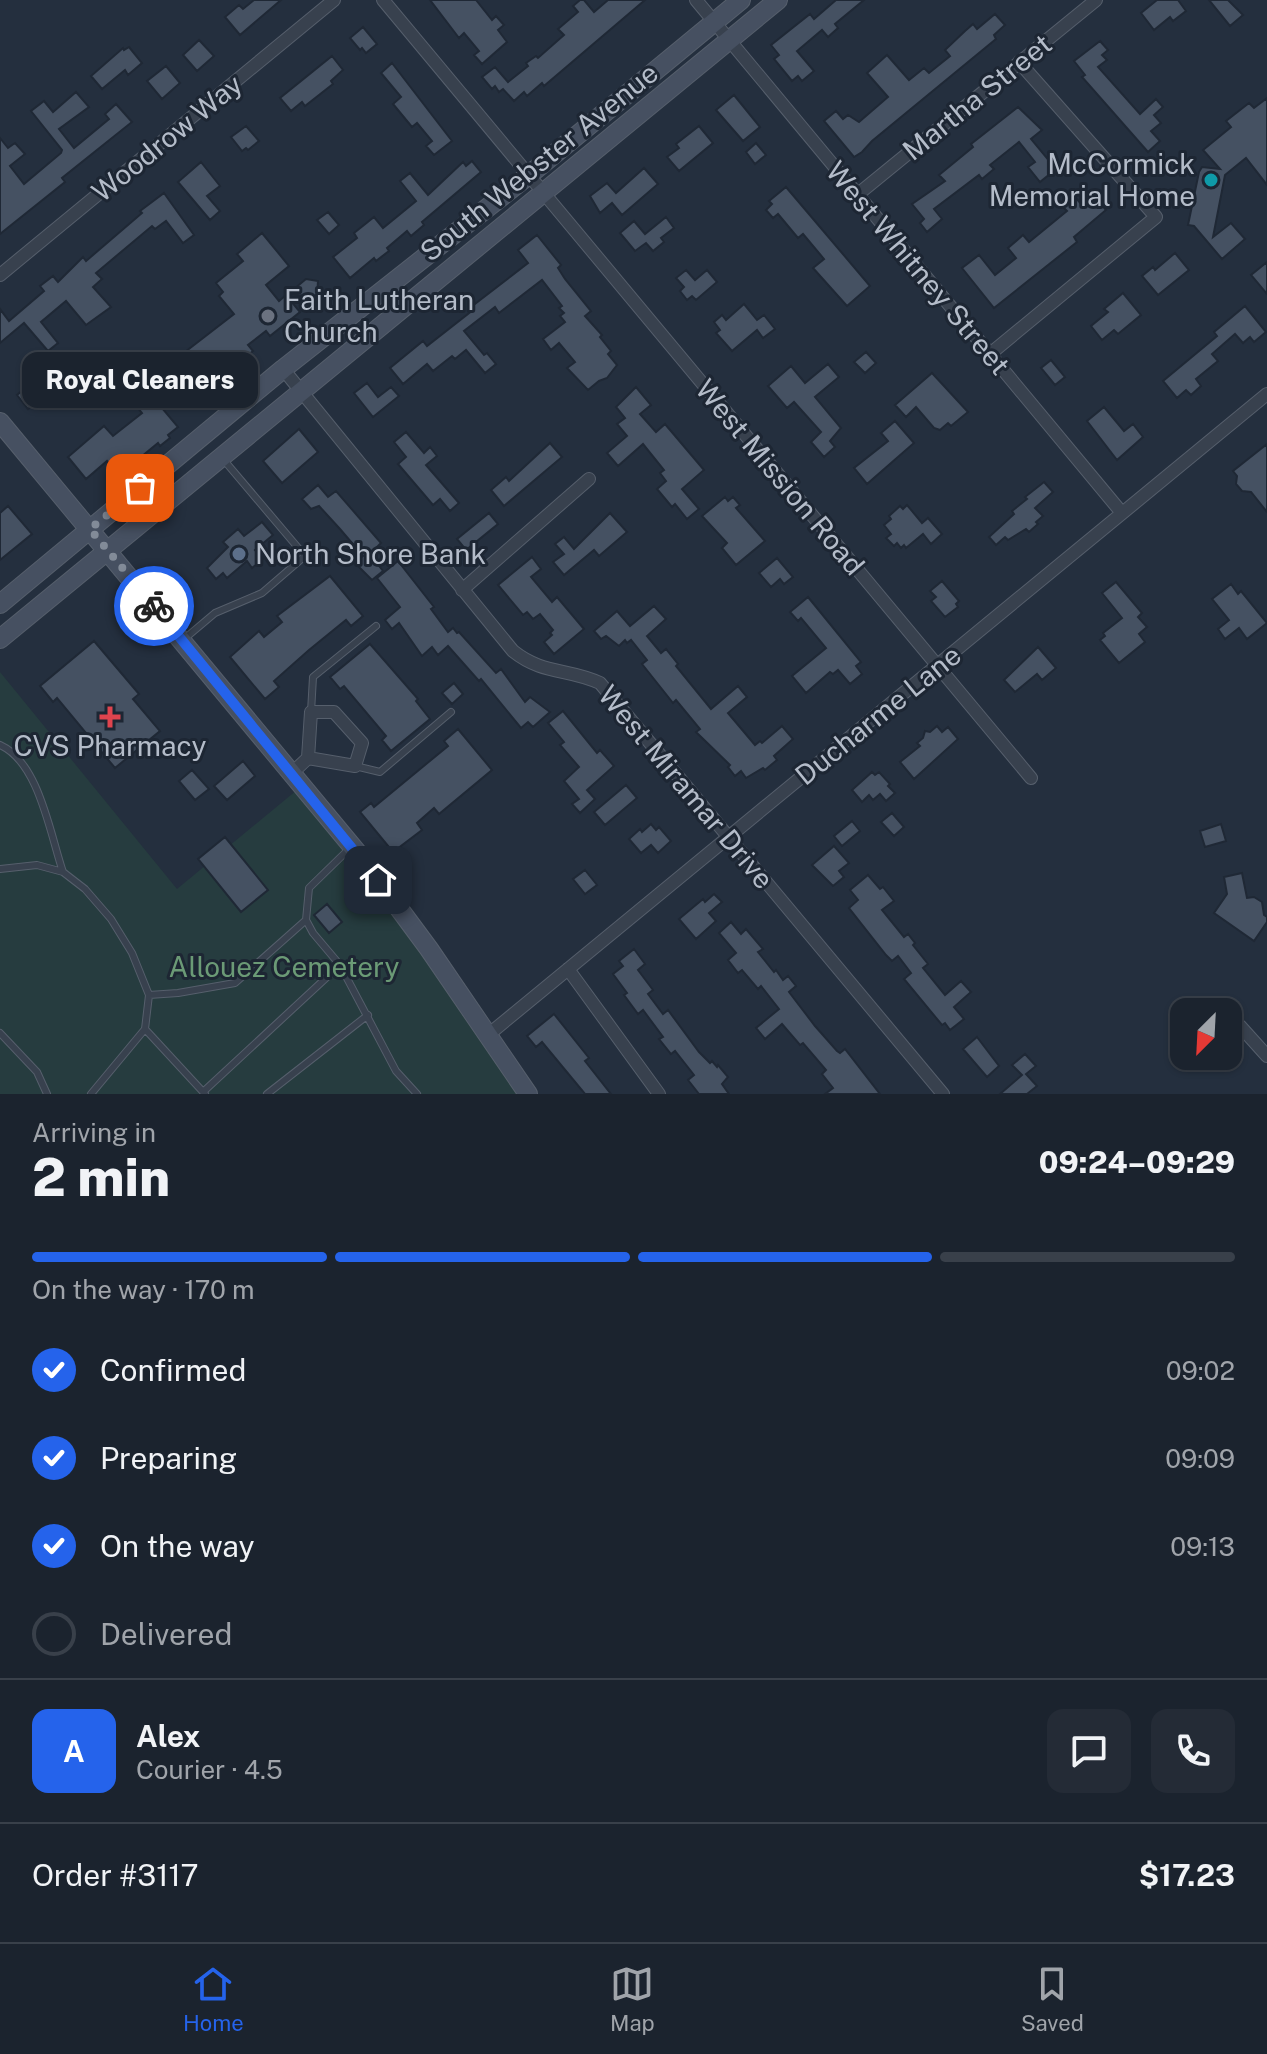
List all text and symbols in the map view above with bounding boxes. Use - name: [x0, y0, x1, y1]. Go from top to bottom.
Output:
- street label: Martha Street: [896, 27, 1058, 167]
- street label: South Webster Avenue: [413, 56, 664, 268]
- street label: Woodrow Way: [85, 67, 248, 208]
- place label: McCormick Memorial Home: [989, 147, 1195, 212]
- street label: West Whitney Street: [820, 154, 1017, 381]
- marker: McCormick Memorial Home: [1202, 171, 1220, 189]
- place label: Faith Lutheran Church: [284, 283, 474, 348]
- marker: Faith Lutheran Church: [259, 307, 277, 325]
- callout: Royal Cleaners: [22, 352, 258, 408]
- text: Royal Cleaners: [46, 364, 234, 395]
- street label: West Mission Road: [689, 372, 872, 581]
- pin: [106, 454, 174, 522]
- icon: bag: [118, 466, 162, 510]
- place label: North Shore Bank: [255, 537, 486, 570]
- marker: North Shore Bank: [230, 545, 248, 563]
- courier: [114, 566, 194, 646]
- icon: bike: [132, 584, 176, 628]
- street label: Ducharme Lane: [788, 638, 967, 791]
- street label: West Miramar Drive: [592, 678, 781, 895]
- marker: CVS Pharmacy: [101, 708, 119, 726]
- place label: CVS Pharmacy: [13, 729, 207, 762]
- pin: [344, 846, 412, 914]
- icon: home: [356, 858, 400, 902]
- park label: Allouez Cemetery: [169, 950, 399, 983]
- north arrow: [1170, 998, 1242, 1070]
- map controls: [1170, 998, 1242, 1070]
- text: Arriving in: [32, 1117, 156, 1148]
- text: 09:24–09:29: [1039, 1144, 1235, 1180]
- text: 2 min: [32, 1147, 170, 1208]
- text: On the way · 170 m: [32, 1274, 255, 1305]
- icon: check: [32, 1348, 76, 1392]
- text: Confirmed: [100, 1352, 246, 1388]
- text: 09:02: [1166, 1355, 1235, 1386]
- icon: check: [32, 1436, 76, 1480]
- text: Preparing: [100, 1440, 237, 1476]
- text: 09:09: [1165, 1443, 1235, 1474]
- icon: check: [32, 1524, 76, 1568]
- text: On the way: [100, 1528, 254, 1564]
- text: 09:13: [1170, 1531, 1235, 1562]
- text: Delivered: [100, 1616, 232, 1652]
- button: chat: [1047, 1709, 1131, 1793]
- button: phone: [1151, 1709, 1235, 1793]
- text: Alex: [136, 1718, 200, 1754]
- text: A: [63, 1733, 85, 1769]
- text: Courier · 4.5: [136, 1754, 283, 1785]
- text: Order #3117: [32, 1857, 199, 1893]
- text: $17.23: [1139, 1857, 1235, 1893]
- tab: Home: [183, 1962, 244, 2036]
- tab: Map: [610, 1962, 655, 2036]
- tab: Saved: [1021, 1962, 1084, 2036]

